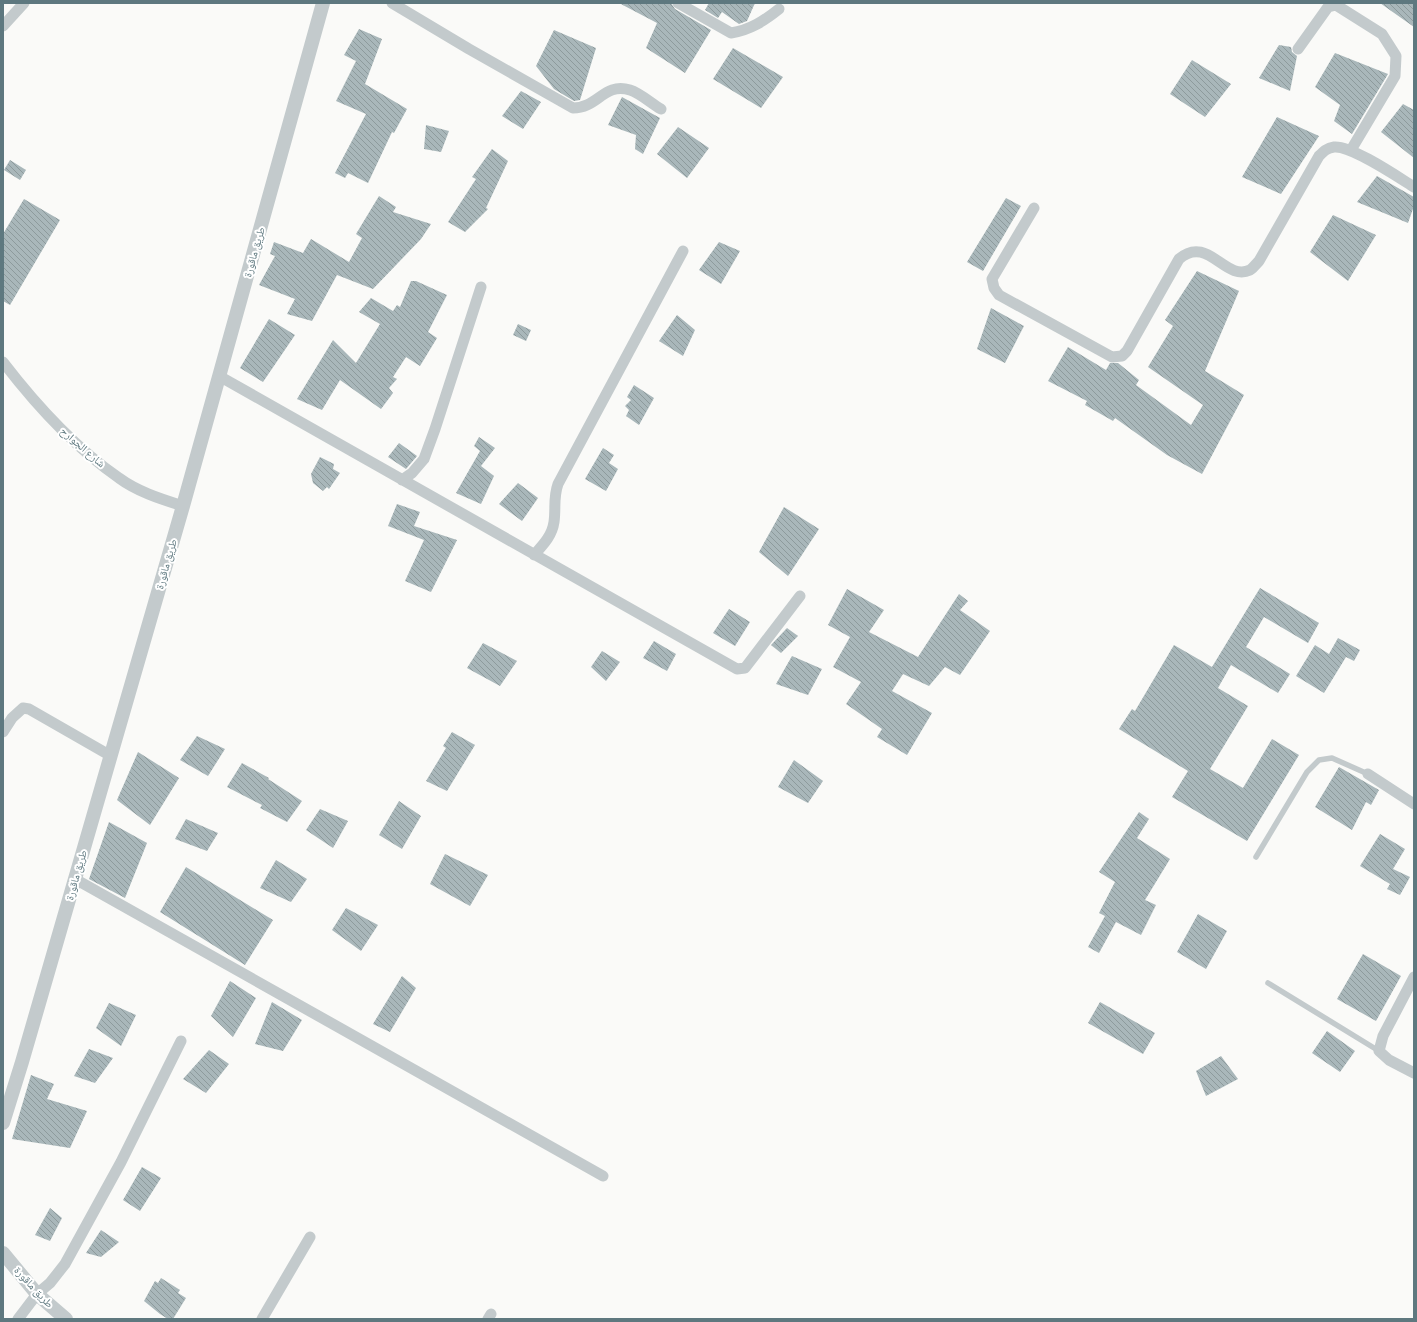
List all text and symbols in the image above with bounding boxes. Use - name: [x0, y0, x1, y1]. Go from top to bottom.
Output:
- street label: طريق ماقورة: [241, 225, 268, 279]
- street label: شارع الجوارح: [58, 424, 108, 470]
- street label: طريق ماقورة: [153, 537, 180, 591]
- street label: طريق ماقورة: [63, 848, 90, 902]
- street label: طريق ماقورة: [11, 1264, 56, 1311]

